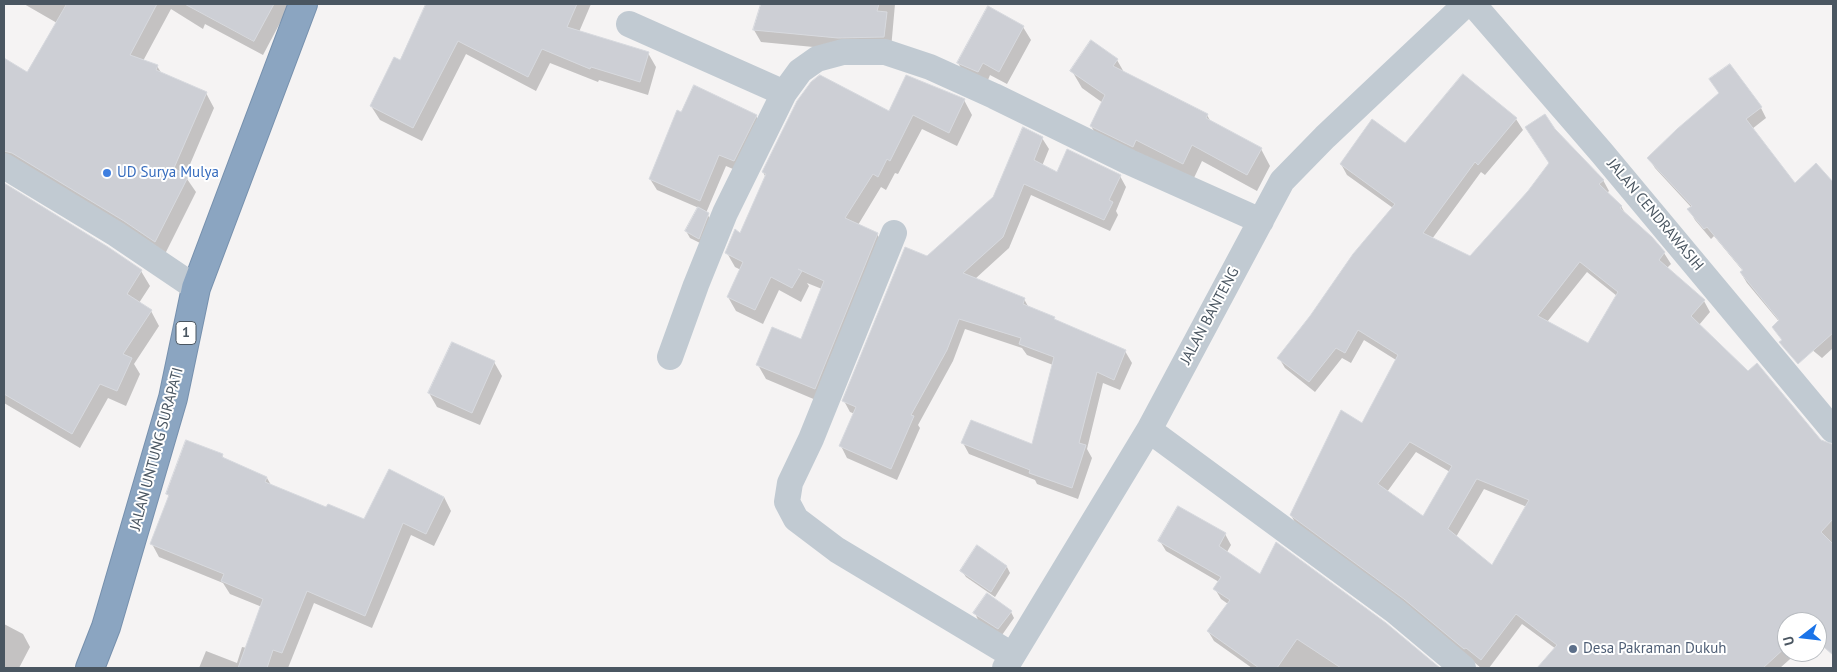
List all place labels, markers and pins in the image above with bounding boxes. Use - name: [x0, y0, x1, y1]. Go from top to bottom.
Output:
- place label: UD Surya Mulya: [117, 164, 219, 182]
- marker: UD Surya Mulya: [101, 167, 113, 179]
- place label: Desa Pakraman Dukuh: [1583, 640, 1726, 658]
- marker: Desa Pakraman Dukuh: [1567, 643, 1579, 655]

